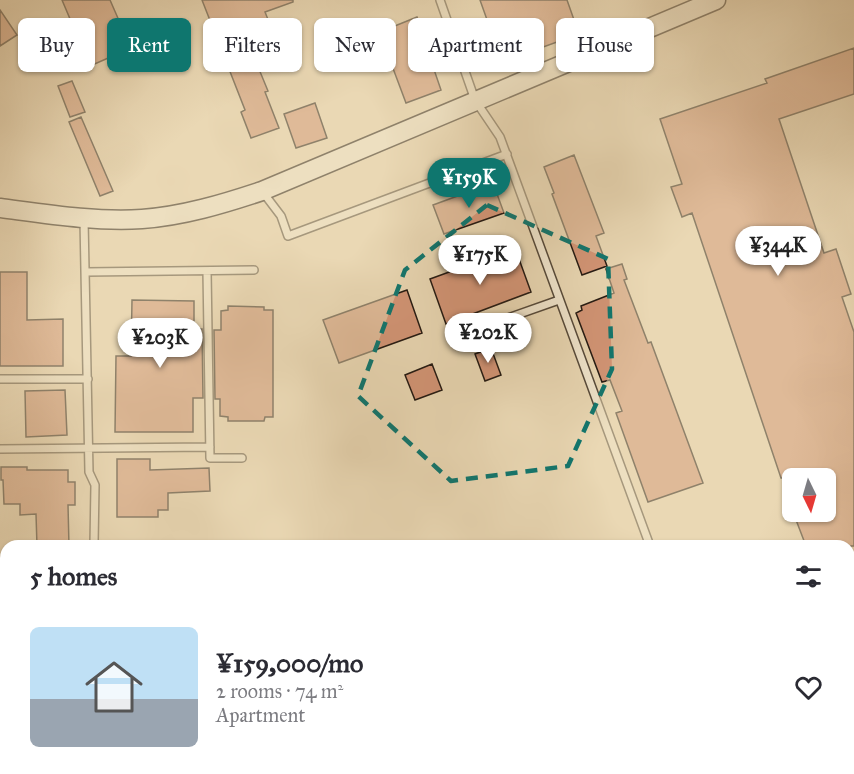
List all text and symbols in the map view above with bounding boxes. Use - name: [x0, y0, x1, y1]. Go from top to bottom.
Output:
- chip: Buy: [18, 18, 95, 72]
- chip: Rent: [107, 18, 191, 72]
- chip: Filters: [203, 18, 302, 72]
- chip: New: [314, 18, 396, 72]
- chip: Apartment: [408, 18, 544, 72]
- chip: House: [556, 18, 654, 72]
- pin: ¥159K: [427, 158, 511, 209]
- text: ¥159K: [441, 165, 497, 189]
- pin: ¥344K: [736, 226, 820, 277]
- text: ¥344K: [749, 233, 807, 257]
- pin: ¥175K: [438, 235, 522, 286]
- text: ¥175K: [452, 242, 508, 266]
- pin: ¥202K: [446, 313, 530, 364]
- pin: ¥203K: [118, 318, 202, 369]
- text: ¥202K: [459, 320, 517, 344]
- text: ¥203K: [132, 325, 188, 349]
- north arrow: [782, 468, 836, 522]
- map controls: [782, 468, 836, 522]
- text: 5 homes: [30, 560, 117, 592]
- icon: filters: [792, 560, 825, 593]
- text: ¥159,000/mo: [216, 647, 363, 679]
- icon: home: [78, 651, 150, 723]
- icon: heart: [792, 671, 825, 704]
- text: 2 rooms · 74 m²: [216, 679, 343, 703]
- text: Apartment: [216, 703, 305, 727]

